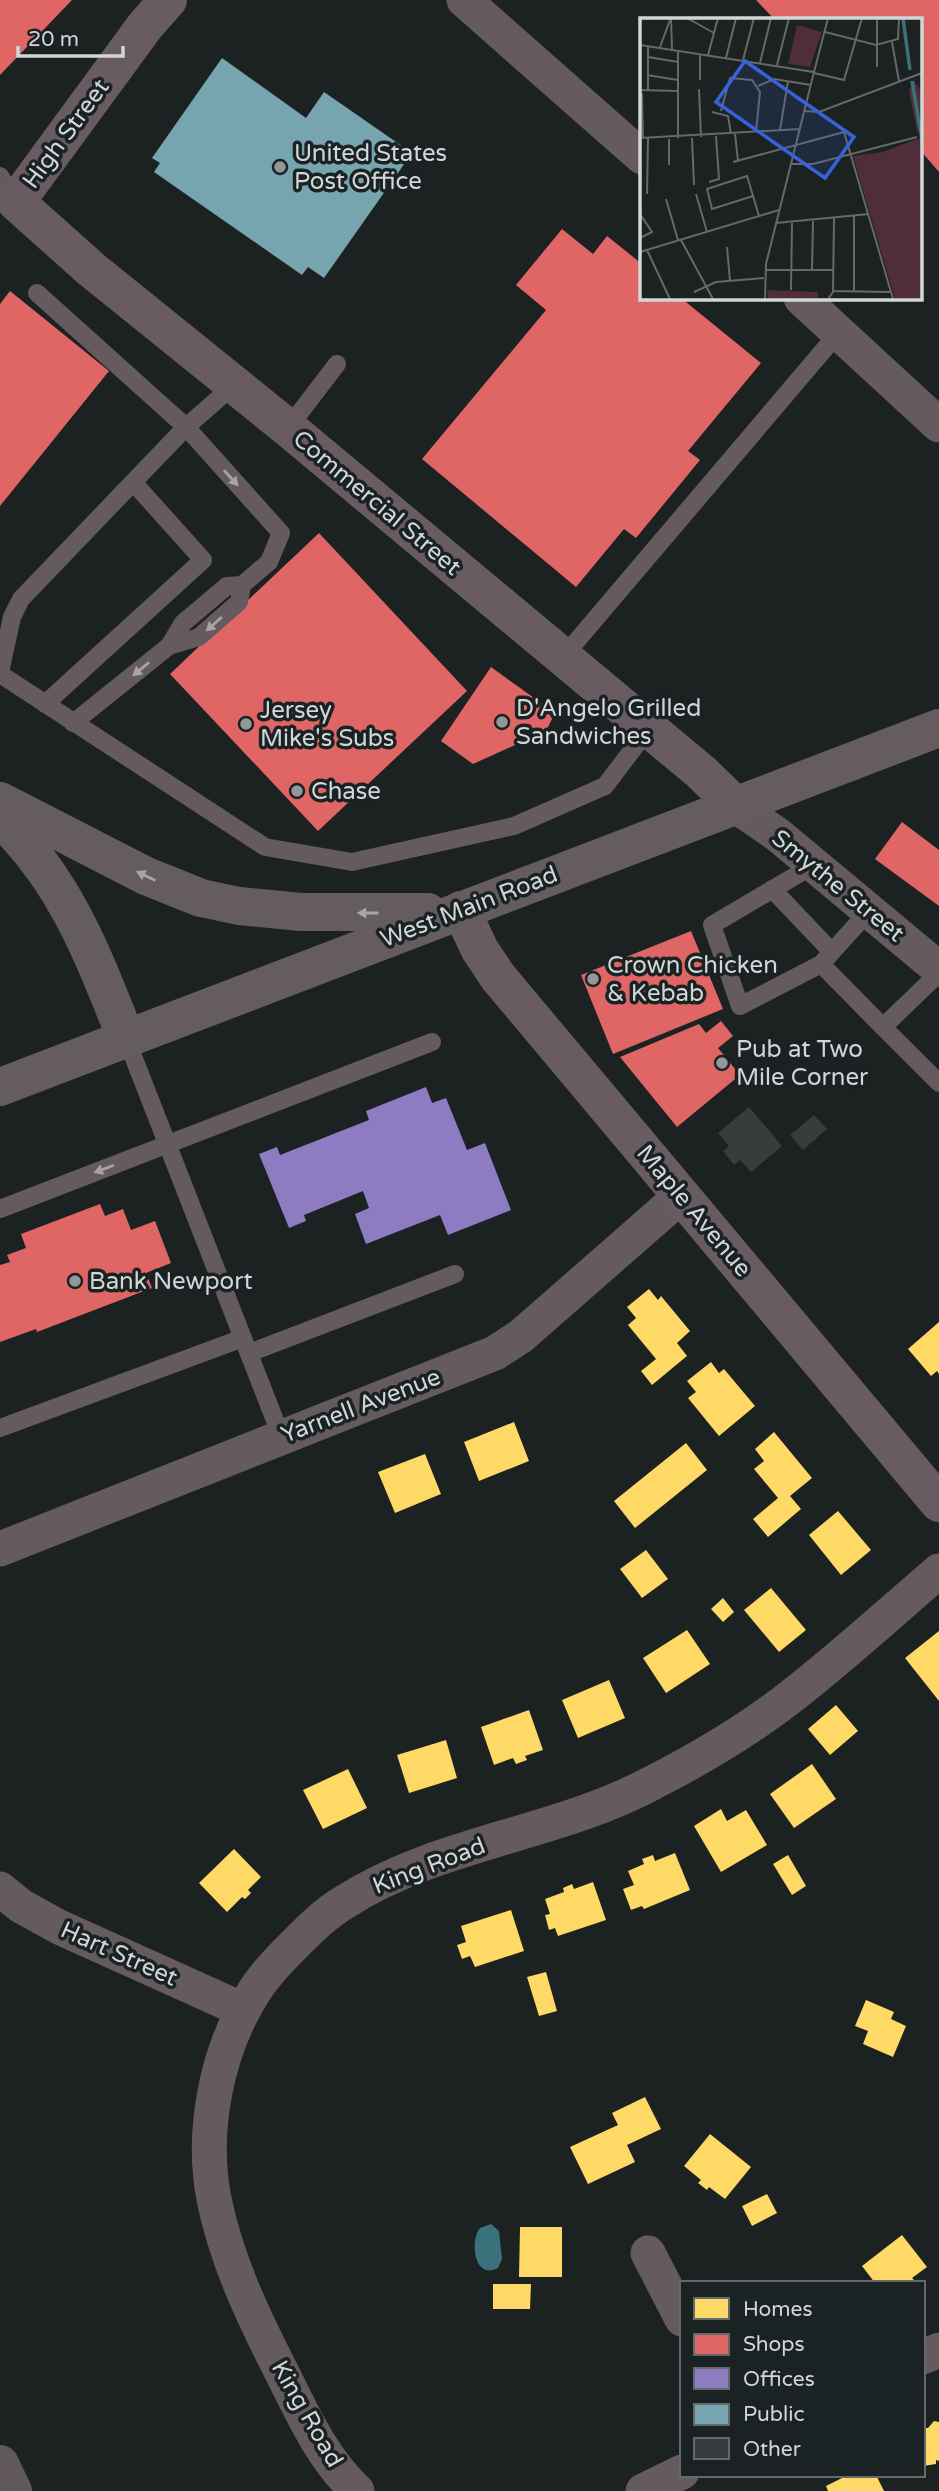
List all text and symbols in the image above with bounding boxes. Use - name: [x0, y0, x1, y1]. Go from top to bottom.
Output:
- scale bar: [18, 14, 122, 58]
- inset map: [640, 18, 922, 299]
- text: 20 m: [28, 27, 79, 52]
- street label: High Street: [17, 74, 115, 194]
- place label: United States Post Office: [294, 139, 447, 196]
- marker: United States Post Office: [272, 159, 288, 175]
- street label: Commercial Street: [287, 424, 467, 582]
- one-way arrow: [223, 469, 239, 487]
- one-way arrow: [205, 616, 223, 632]
- one-way arrow: [132, 661, 149, 676]
- place label: D'Angelo Grilled Sandwiches: [516, 694, 701, 751]
- place label: Jersey Mike's Subs: [260, 696, 394, 753]
- marker: D'Angelo Grilled Sandwiches: [494, 714, 510, 730]
- marker: Jersey Mike's Subs: [238, 716, 254, 732]
- place label: Chase: [311, 777, 381, 806]
- marker: Chase: [289, 783, 305, 799]
- street label: Smythe Street: [766, 824, 910, 948]
- street label: West Main Road: [376, 860, 562, 954]
- one-way arrow: [136, 870, 156, 882]
- one-way arrow: [357, 907, 379, 919]
- place label: Crown Chicken & Kebab: [607, 951, 778, 1008]
- marker: Crown Chicken & Kebab: [585, 971, 601, 987]
- place label: Pub at Two Mile Corner: [736, 1035, 869, 1092]
- marker: Pub at Two Mile Corner: [714, 1055, 730, 1071]
- street label: Maple Avenue: [630, 1139, 758, 1283]
- one-way arrow: [93, 1164, 114, 1175]
- place label: Bank Newport: [89, 1267, 253, 1296]
- marker: Bank Newport: [67, 1273, 83, 1289]
- street label: Yarnell Avenue: [277, 1362, 445, 1450]
- street label: King Road: [369, 1831, 489, 1901]
- street label: Hart Street: [56, 1915, 182, 1993]
- legend: [680, 2281, 925, 2477]
- text: Homes: [743, 2297, 813, 2322]
- text: Shops: [743, 2332, 805, 2357]
- street label: King Road: [265, 2355, 349, 2473]
- text: Offices: [743, 2367, 815, 2392]
- text: Public: [743, 2402, 805, 2427]
- text: Other: [743, 2437, 801, 2462]

